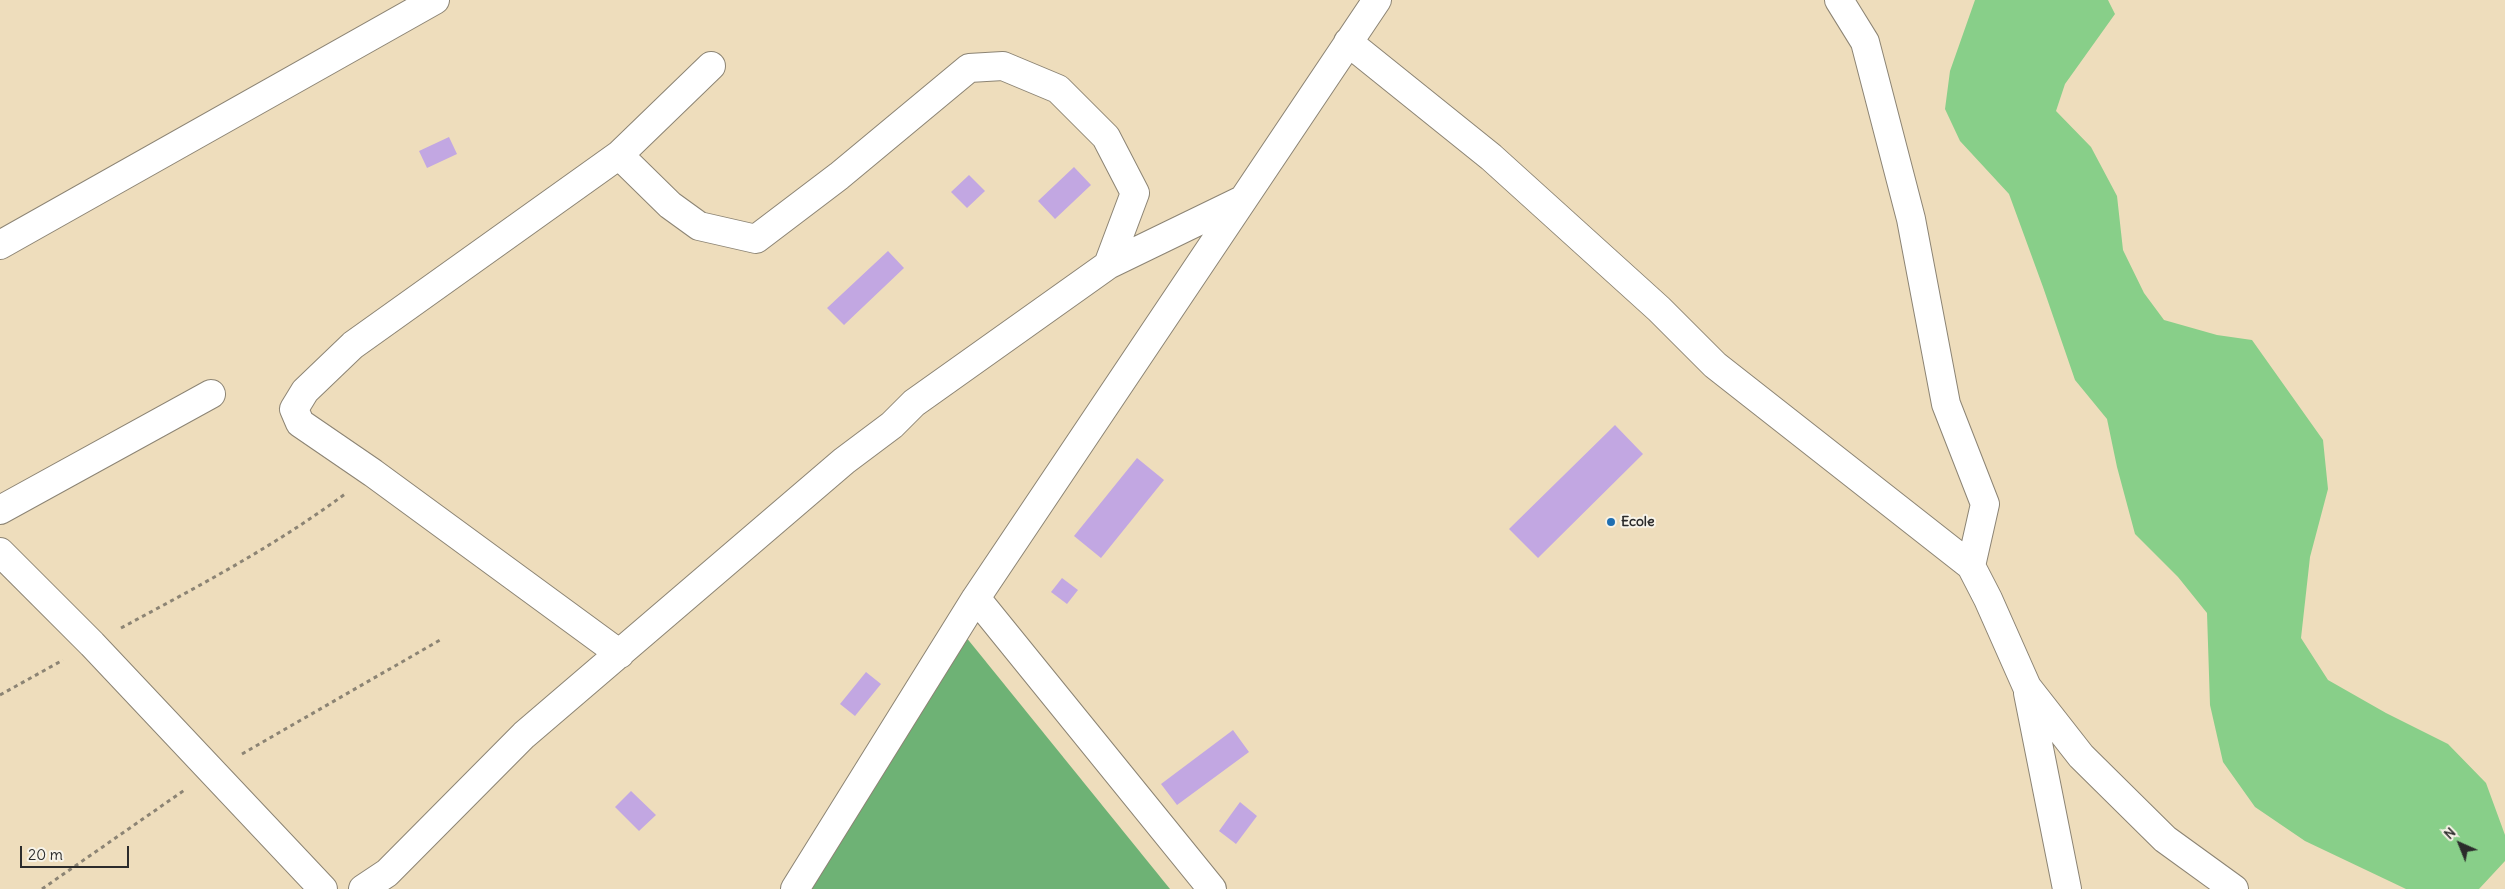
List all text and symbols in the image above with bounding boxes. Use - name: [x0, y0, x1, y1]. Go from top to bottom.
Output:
- place label: Ecole: [1621, 514, 1655, 530]
- marker: Ecole: [1605, 516, 1617, 528]
- north arrow: [2435, 819, 2485, 869]
- text: N: [2440, 823, 2459, 843]
- scale bar: [22, 836, 131, 868]
- text: 20 m: [28, 845, 63, 864]

